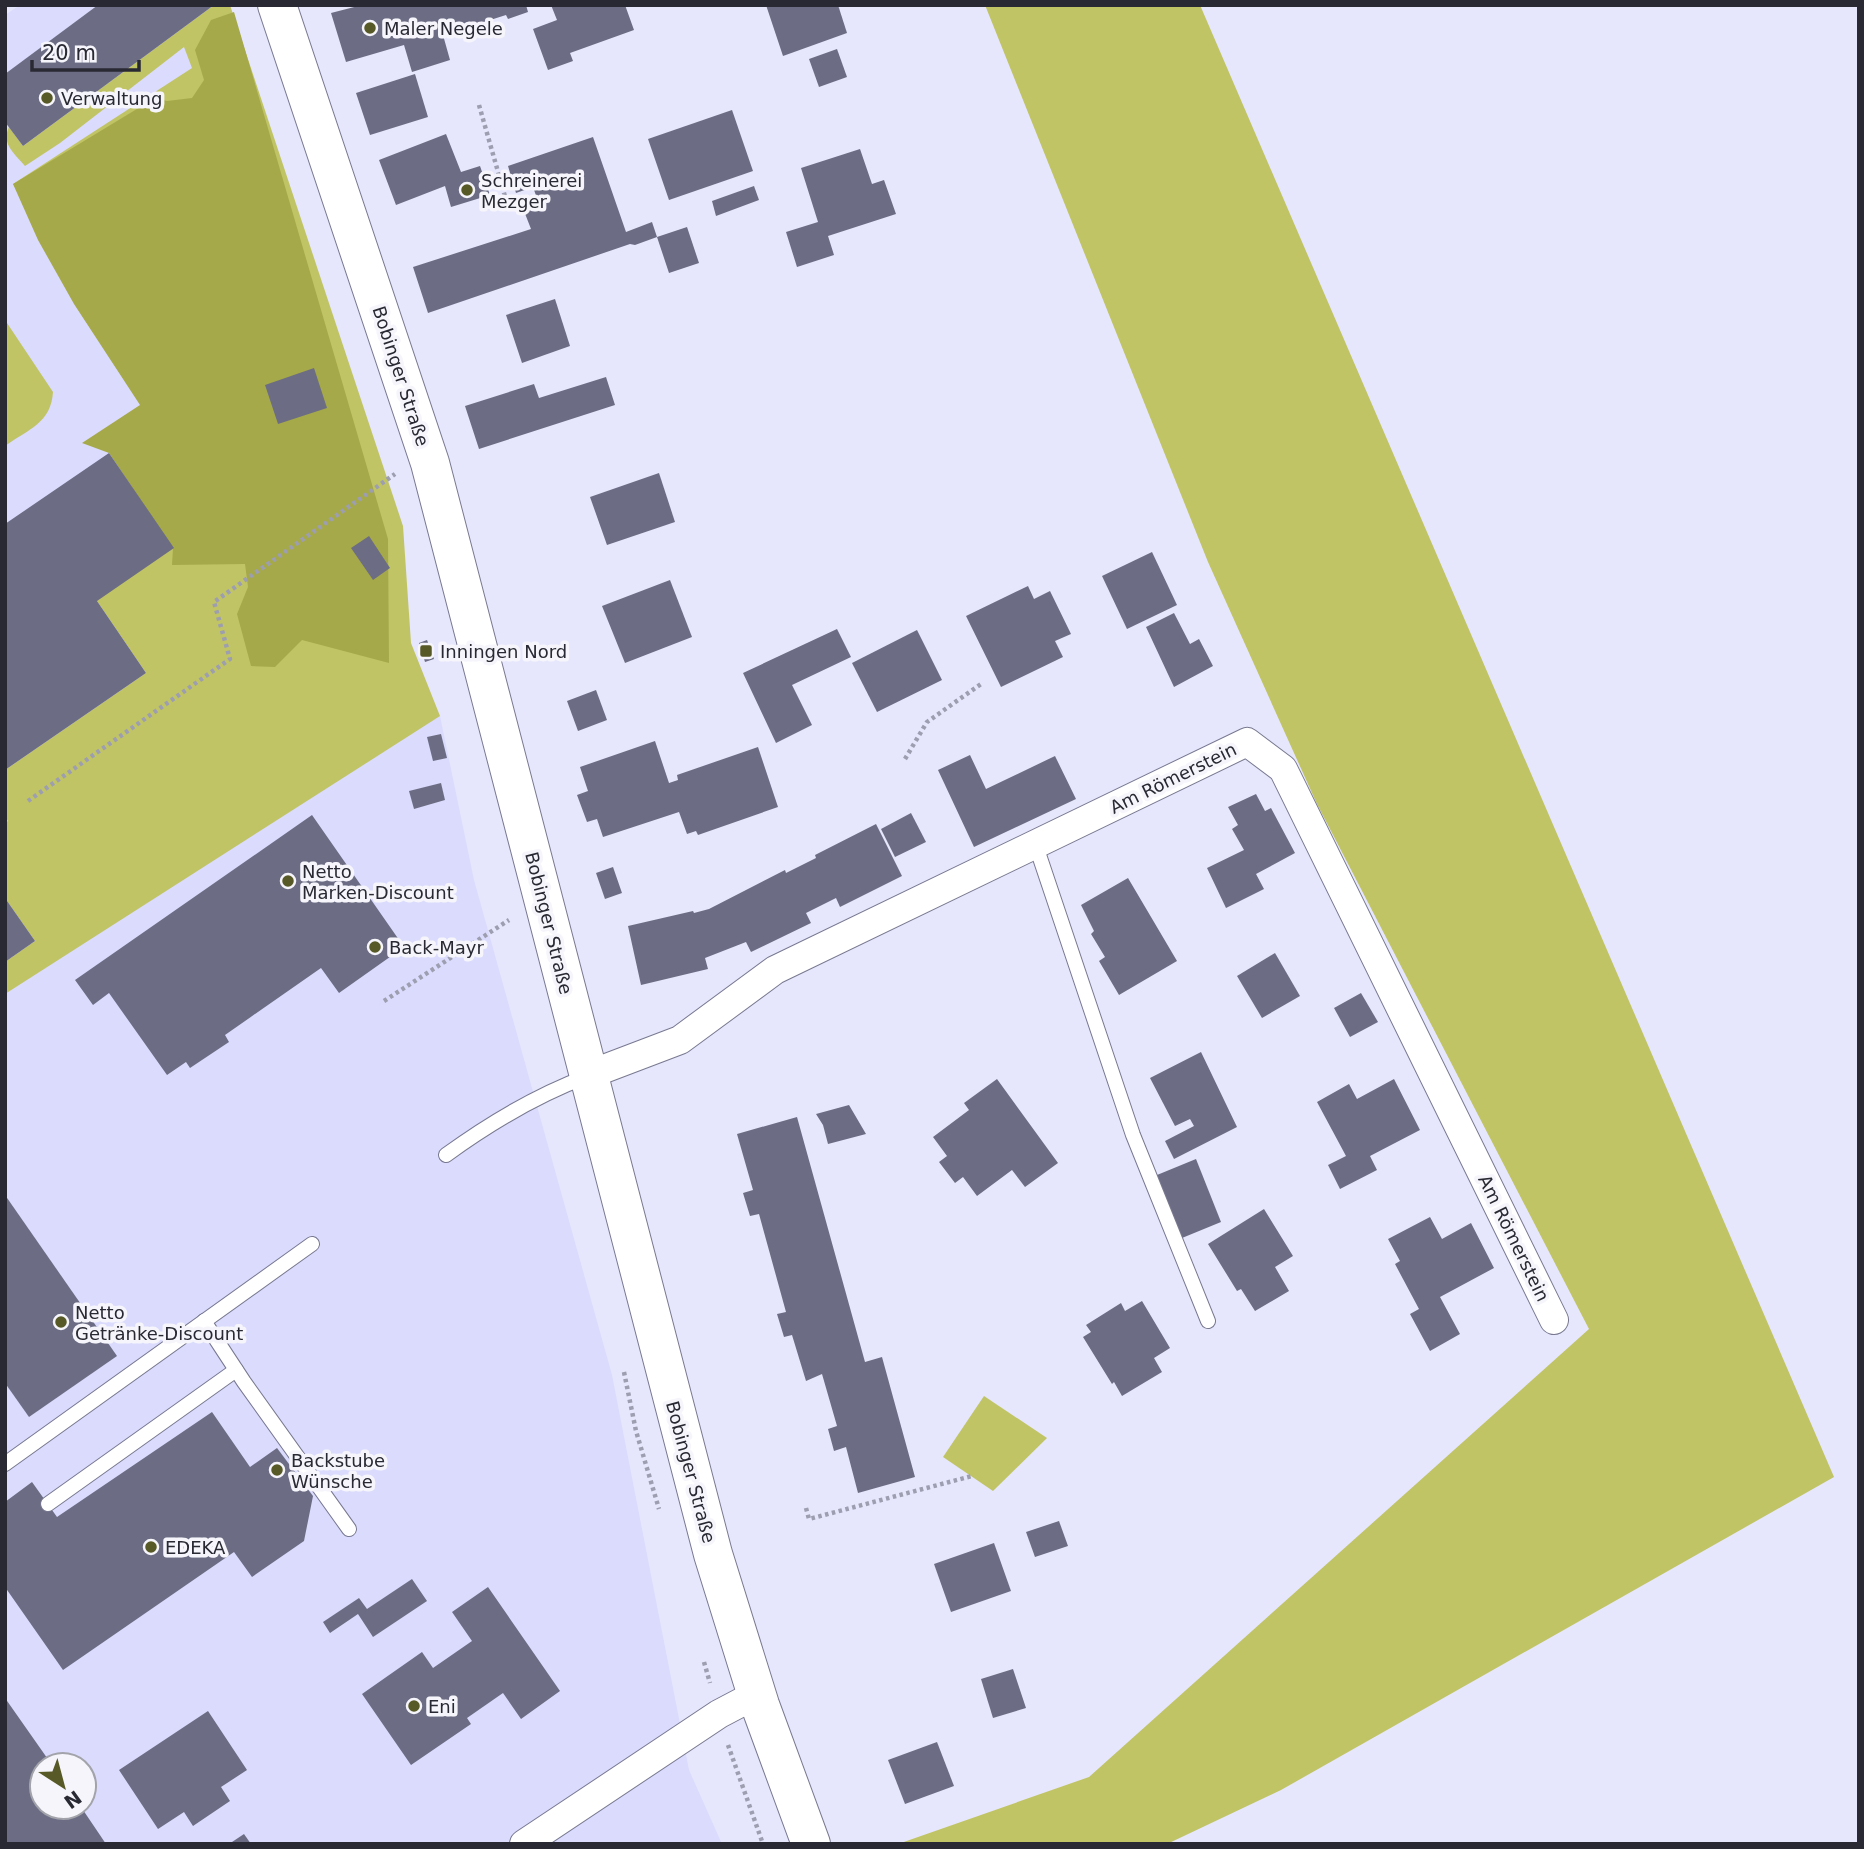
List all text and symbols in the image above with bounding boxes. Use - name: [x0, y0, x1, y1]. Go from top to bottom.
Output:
- place label: Maler Negele: [384, 18, 503, 39]
- marker: Maler Negele: [362, 20, 378, 36]
- scale bar: [32, 28, 138, 72]
- text: 20 m: [42, 41, 96, 65]
- place label: Verwaltung: [61, 88, 162, 109]
- marker: Verwaltung: [39, 90, 55, 106]
- place label: Schreinerei Mezger: [481, 170, 582, 212]
- marker: Schreinerei Mezger: [459, 182, 475, 198]
- street label: Bobinger Straße: [368, 303, 434, 449]
- place label: Inningen Nord: [440, 641, 567, 662]
- marker: Inningen Nord: [418, 643, 434, 659]
- street label: Am Römerstein: [1106, 738, 1240, 818]
- street label: Bobinger Straße: [521, 850, 577, 996]
- place label: Netto Marken-Discount: [302, 861, 454, 903]
- marker: Netto Marken-Discount: [280, 873, 296, 889]
- place label: Back-Mayr: [389, 937, 484, 958]
- marker: Back-Mayr: [367, 939, 383, 955]
- street label: Am Römerstein: [1474, 1171, 1554, 1305]
- place label: Netto Getränke-Discount: [75, 1302, 243, 1344]
- marker: Netto Getränke-Discount: [53, 1314, 69, 1330]
- street label: Bobinger Straße: [662, 1399, 720, 1545]
- place label: Backstube Wünsche: [291, 1450, 385, 1492]
- marker: Backstube Wünsche: [269, 1462, 285, 1478]
- place label: EDEKA: [165, 1537, 226, 1558]
- marker: EDEKA: [143, 1539, 159, 1555]
- place label: Eni: [428, 1696, 456, 1717]
- marker: Eni: [406, 1698, 422, 1714]
- north arrow: [28, 1751, 98, 1821]
- text: N: [60, 1786, 86, 1813]

